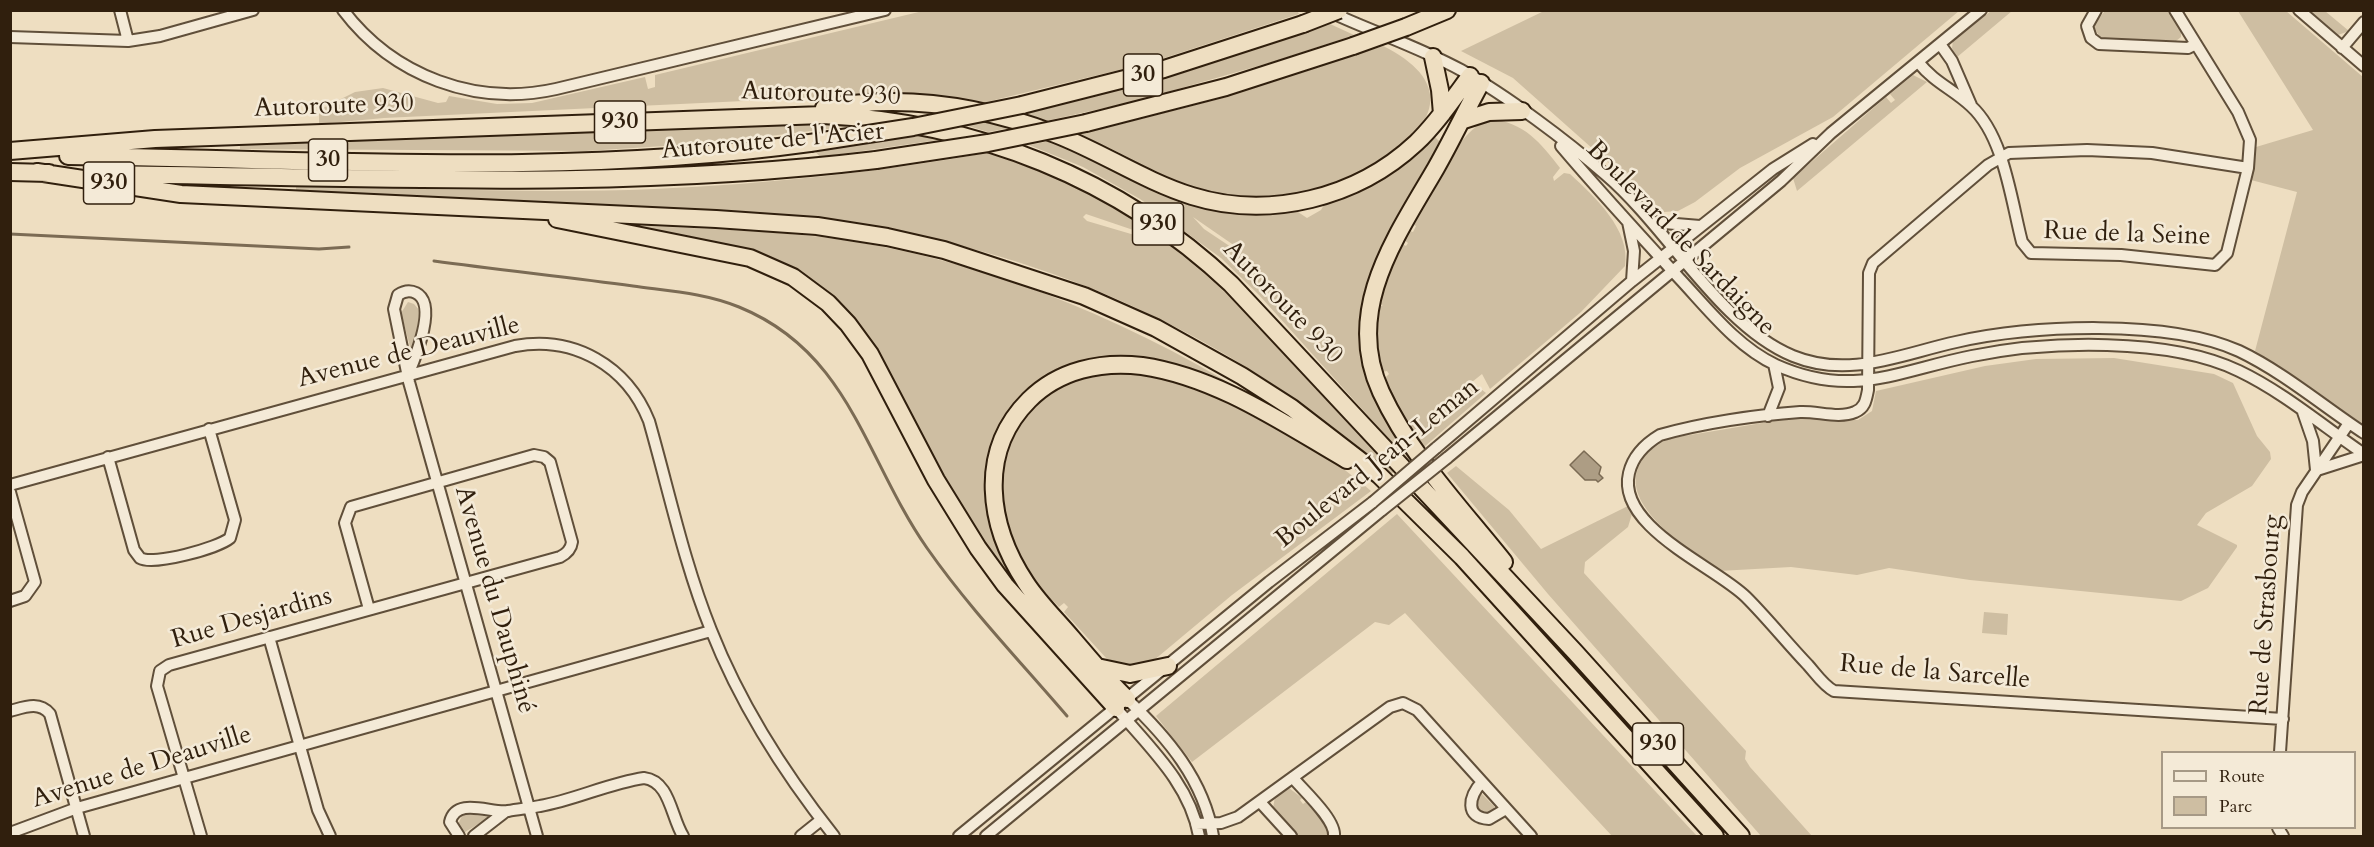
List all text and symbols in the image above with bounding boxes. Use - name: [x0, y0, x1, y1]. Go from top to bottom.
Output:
- road number: 30: [1124, 54, 1162, 96]
- street label: Autoroute 930: [741, 77, 901, 113]
- street label: Autoroute 930: [254, 89, 414, 125]
- road number: 930: [594, 101, 646, 143]
- street label: Autoroute de l'Acier: [660, 117, 886, 167]
- street label: Boulevard de Sardaigne: [1579, 135, 1781, 343]
- road number: 30: [308, 139, 348, 181]
- road number: 930: [84, 162, 134, 204]
- road number: 930: [1132, 203, 1184, 245]
- street label: Rue de la Seine: [2043, 216, 2211, 254]
- street label: Autoroute 930: [1215, 235, 1349, 371]
- street label: Avenue de Deauville: [295, 310, 523, 396]
- street label: Boulevard Jean-Leman: [1270, 372, 1486, 556]
- street label: Avenue du Dauphiné: [447, 483, 541, 717]
- street label: Rue de Strasbourg: [2244, 514, 2290, 716]
- street label: Rue Desjardins: [168, 581, 336, 657]
- street label: Rue de la Sarcelle: [1839, 649, 2031, 697]
- street label: Avenue de Deauville: [28, 720, 256, 816]
- road number: 930: [1632, 723, 1684, 765]
- legend: [2161, 751, 2356, 829]
- text: Route: [2219, 764, 2265, 789]
- text: Parc: [2219, 794, 2252, 819]

